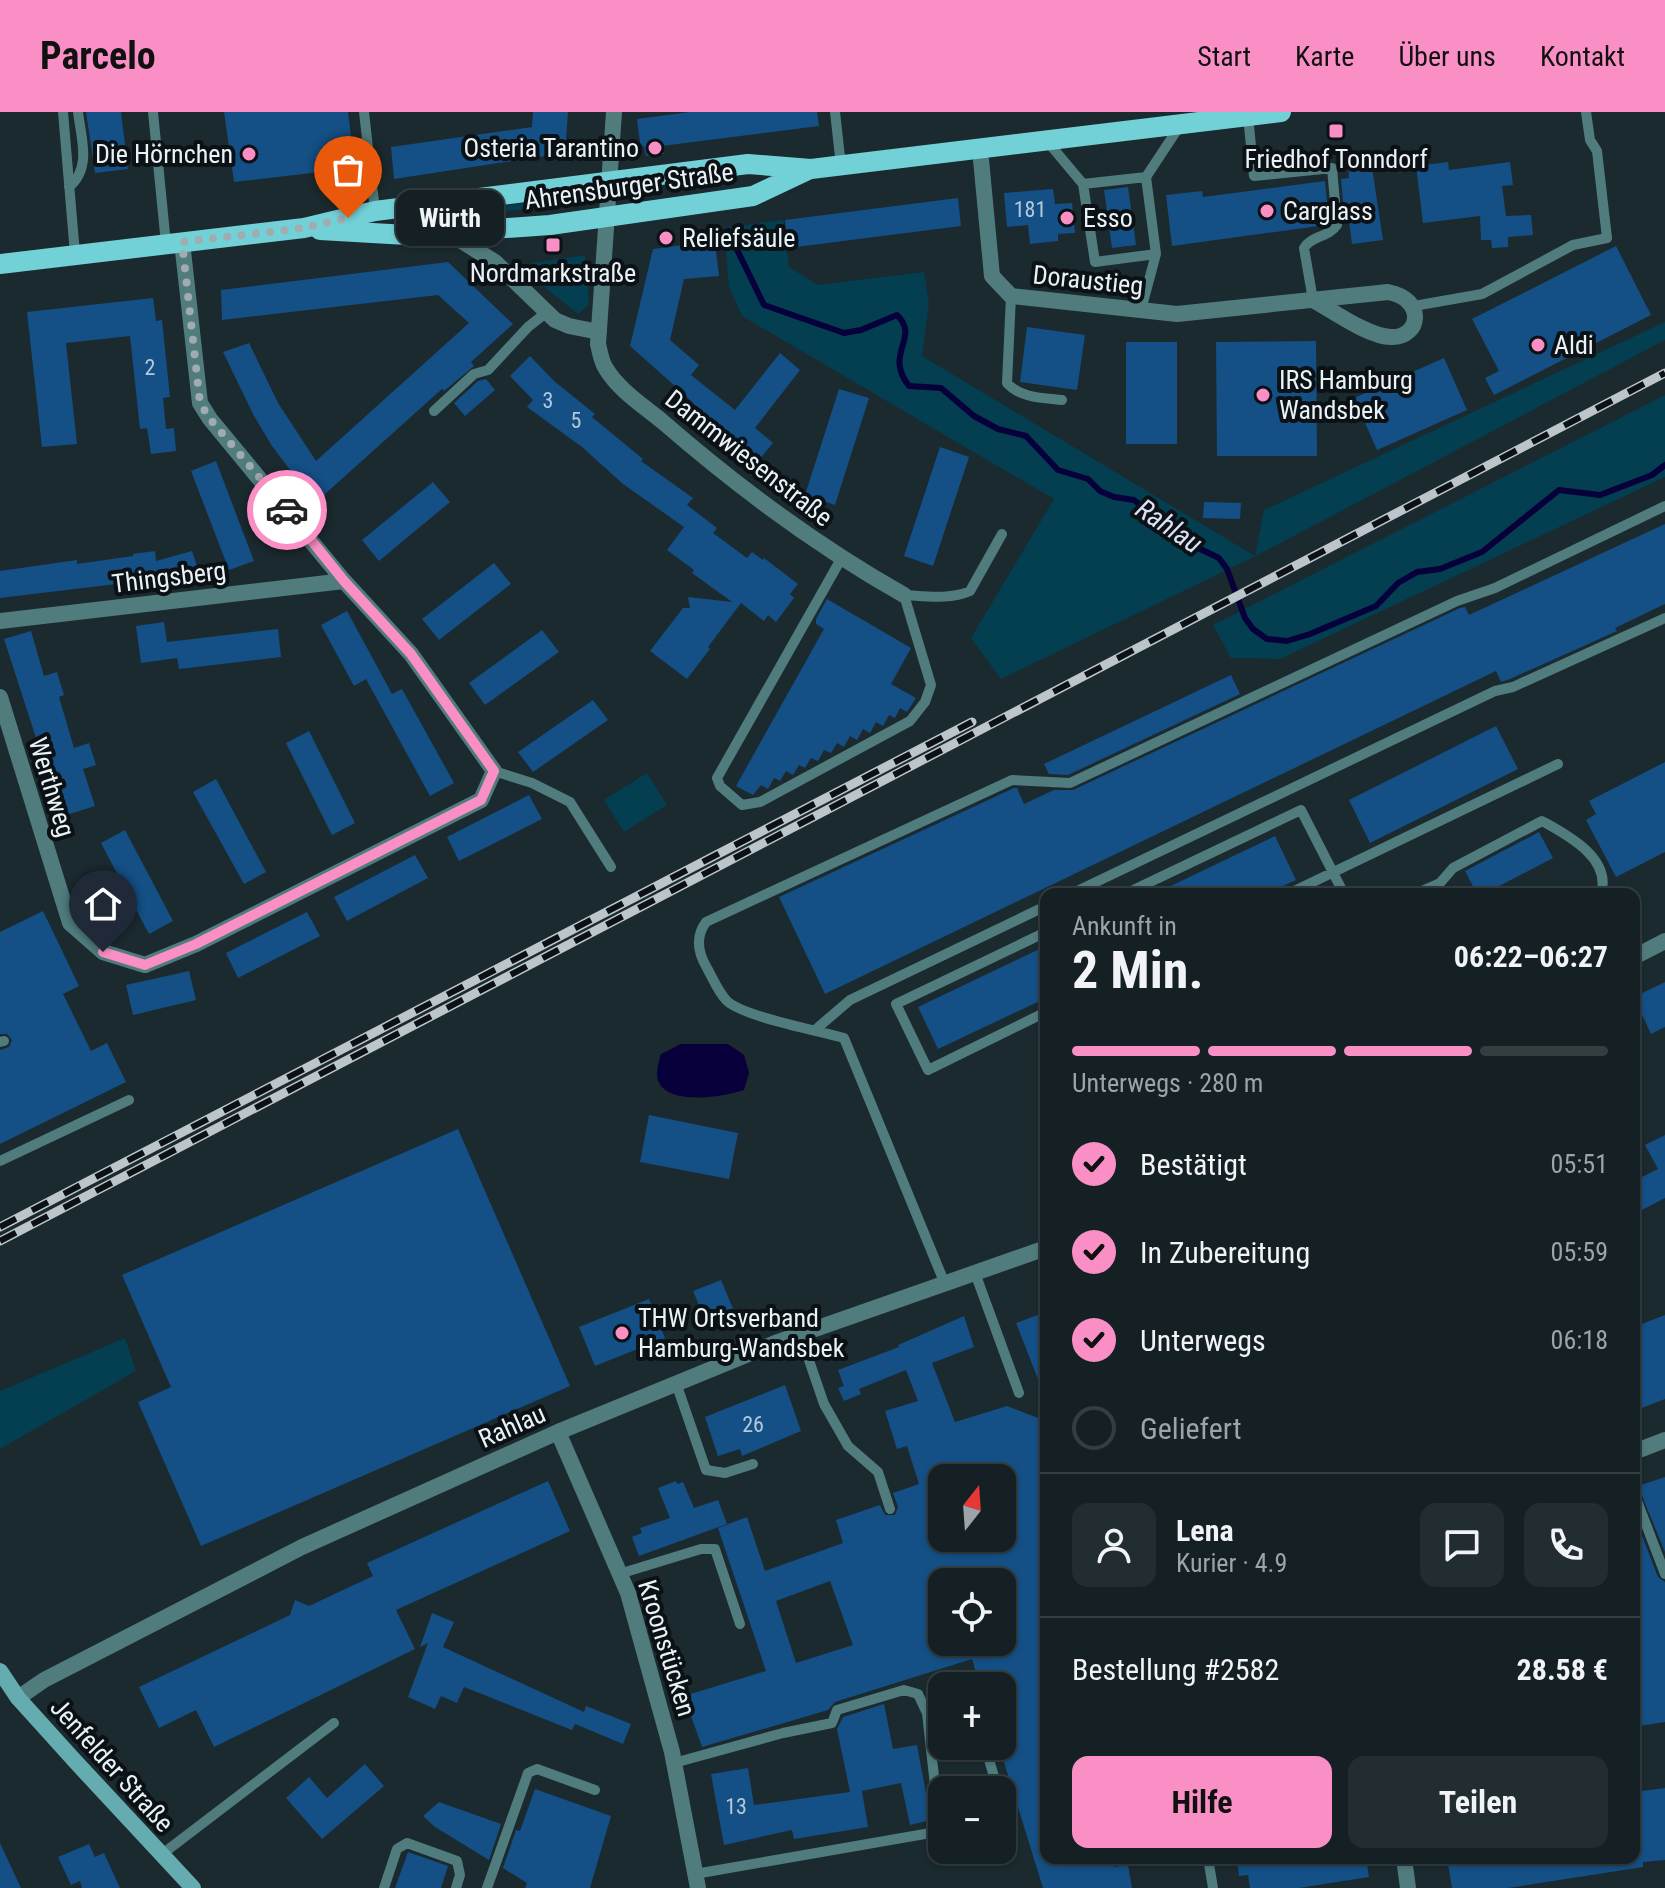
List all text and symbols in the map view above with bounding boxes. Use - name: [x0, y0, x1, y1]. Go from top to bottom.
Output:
- text: Parcelo: [40, 34, 156, 78]
- text: Start: [1197, 40, 1251, 73]
- text: Karte: [1295, 40, 1354, 73]
- text: Über uns: [1398, 40, 1496, 73]
- text: Kontakt: [1540, 40, 1625, 73]
- marker: Friedhof Tonndorf: [1327, 122, 1345, 140]
- place label: Osteria Tarantino: [464, 133, 639, 163]
- pin: [314, 136, 382, 218]
- place label: Die Hörnchen: [95, 139, 233, 169]
- marker: Osteria Tarantino: [646, 139, 664, 157]
- place label: Friedhof Tonndorf: [1244, 144, 1428, 174]
- marker: Die Hörnchen: [240, 145, 258, 163]
- icon: bag: [326, 148, 370, 192]
- street label: Ahrensburger Straße: [523, 156, 735, 216]
- callout: Würth: [396, 190, 504, 246]
- place label: Carglass: [1283, 196, 1373, 226]
- house number: 181: [1014, 197, 1046, 222]
- marker: Carglass: [1258, 202, 1276, 220]
- text: Würth: [419, 203, 481, 233]
- place label: Esso: [1083, 203, 1133, 233]
- marker: Esso: [1058, 209, 1076, 227]
- place label: Reliefsäule: [682, 223, 795, 253]
- marker: Reliefsäule: [657, 229, 675, 247]
- marker: Nordmarkstraße: [544, 236, 562, 254]
- place label: Nordmarkstraße: [470, 258, 636, 288]
- street label: Doraustieg: [1031, 259, 1145, 301]
- place label: Aldi: [1554, 330, 1594, 360]
- marker: Aldi: [1529, 336, 1547, 354]
- house number: 2: [145, 355, 155, 380]
- place label: IRS Hamburg Wandsbek: [1279, 365, 1413, 425]
- street label: Dammwiesenstraße: [660, 384, 838, 532]
- marker: IRS Hamburg Wandsbek: [1254, 386, 1272, 404]
- house number: 3: [543, 388, 553, 413]
- house number: 5: [571, 408, 581, 433]
- courier: [247, 470, 327, 550]
- icon: car: [265, 488, 309, 532]
- water label: Rahlau: [1130, 492, 1208, 560]
- street label: Thingsberg: [110, 555, 228, 599]
- street label: Werthweg: [23, 734, 81, 840]
- pin: [69, 870, 137, 952]
- icon: home: [81, 882, 125, 926]
- text: Ankunft in: [1072, 911, 1177, 941]
- text: 06:22–06:27: [1454, 939, 1608, 974]
- text: 2 Min.: [1072, 940, 1204, 1001]
- text: Unterwegs · 280 m: [1072, 1068, 1263, 1098]
- icon: check: [1072, 1142, 1116, 1186]
- text: Bestätigt: [1140, 1147, 1247, 1182]
- text: 05:51: [1551, 1149, 1608, 1179]
- icon: check: [1072, 1230, 1116, 1274]
- text: In Zubereitung: [1140, 1235, 1310, 1270]
- text: 05:59: [1551, 1237, 1608, 1267]
- place label: THW Ortsverband Hamburg-Wandsbek: [638, 1303, 845, 1363]
- icon: check: [1072, 1318, 1116, 1362]
- text: Unterwegs: [1140, 1323, 1266, 1358]
- marker: THW Ortsverband Hamburg-Wandsbek: [613, 1324, 631, 1342]
- text: 06:18: [1551, 1325, 1608, 1355]
- street label: Rahlau: [474, 1398, 550, 1454]
- text: Geliefert: [1140, 1411, 1242, 1446]
- house number: 26: [742, 1412, 764, 1437]
- north arrow: [928, 1464, 1016, 1552]
- map controls: [928, 1464, 1016, 1864]
- button: person: [1072, 1503, 1156, 1587]
- button: chat: [1420, 1503, 1504, 1587]
- button: phone: [1524, 1503, 1608, 1587]
- text: Lena: [1176, 1513, 1234, 1548]
- text: Kurier · 4.9: [1176, 1548, 1287, 1578]
- button: locate: [928, 1568, 1016, 1656]
- street label: Kroonstücken: [632, 1576, 702, 1720]
- text: Bestellung #2582: [1072, 1652, 1279, 1687]
- text: 28.58 €: [1517, 1652, 1608, 1687]
- button: +: [928, 1672, 1016, 1760]
- street label: Jenfelder Straße: [44, 1692, 180, 1838]
- button: Hilfe: [1072, 1756, 1332, 1848]
- button: Teilen: [1348, 1756, 1608, 1848]
- button: −: [928, 1776, 1016, 1864]
- house number: 13: [725, 1794, 747, 1819]

